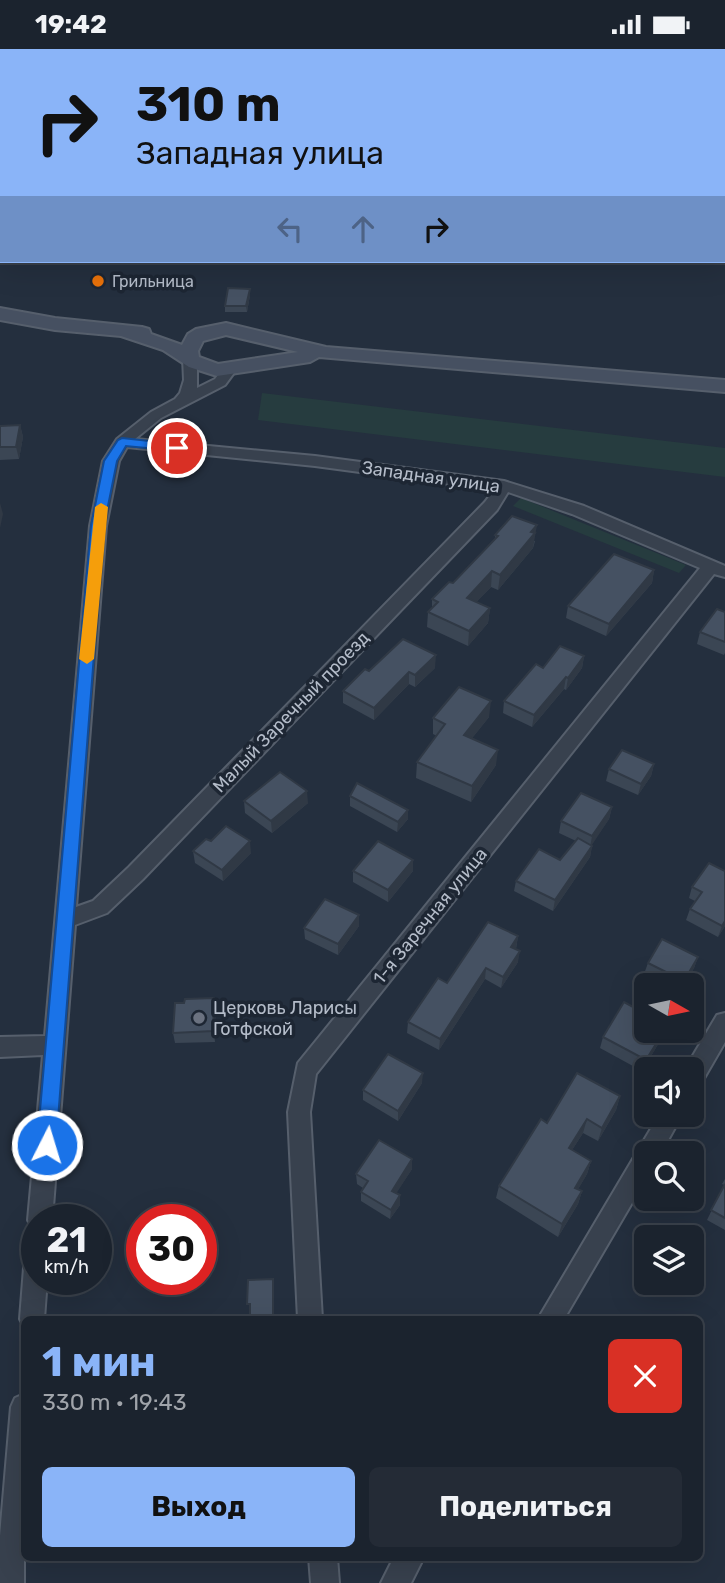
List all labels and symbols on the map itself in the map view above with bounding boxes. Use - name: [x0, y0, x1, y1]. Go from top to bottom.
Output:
- place label: Грильница: [112, 272, 194, 291]
- marker: Грильница: [90, 273, 106, 289]
- pin: [147, 418, 207, 478]
- street label: Западная улица: [360, 456, 502, 498]
- street label: Малый Заречный проезд: [208, 627, 374, 797]
- street label: 1-я Заречная улица: [368, 843, 492, 989]
- north arrow: [634, 973, 704, 1043]
- place label: Церковь Ларисы Готфской: [213, 997, 357, 1040]
- marker: Церковь Ларисы Готфской: [191, 1010, 207, 1026]
- position arrow: [10, 1108, 84, 1182]
- speed limit sign: 30: [126, 1204, 217, 1295]

